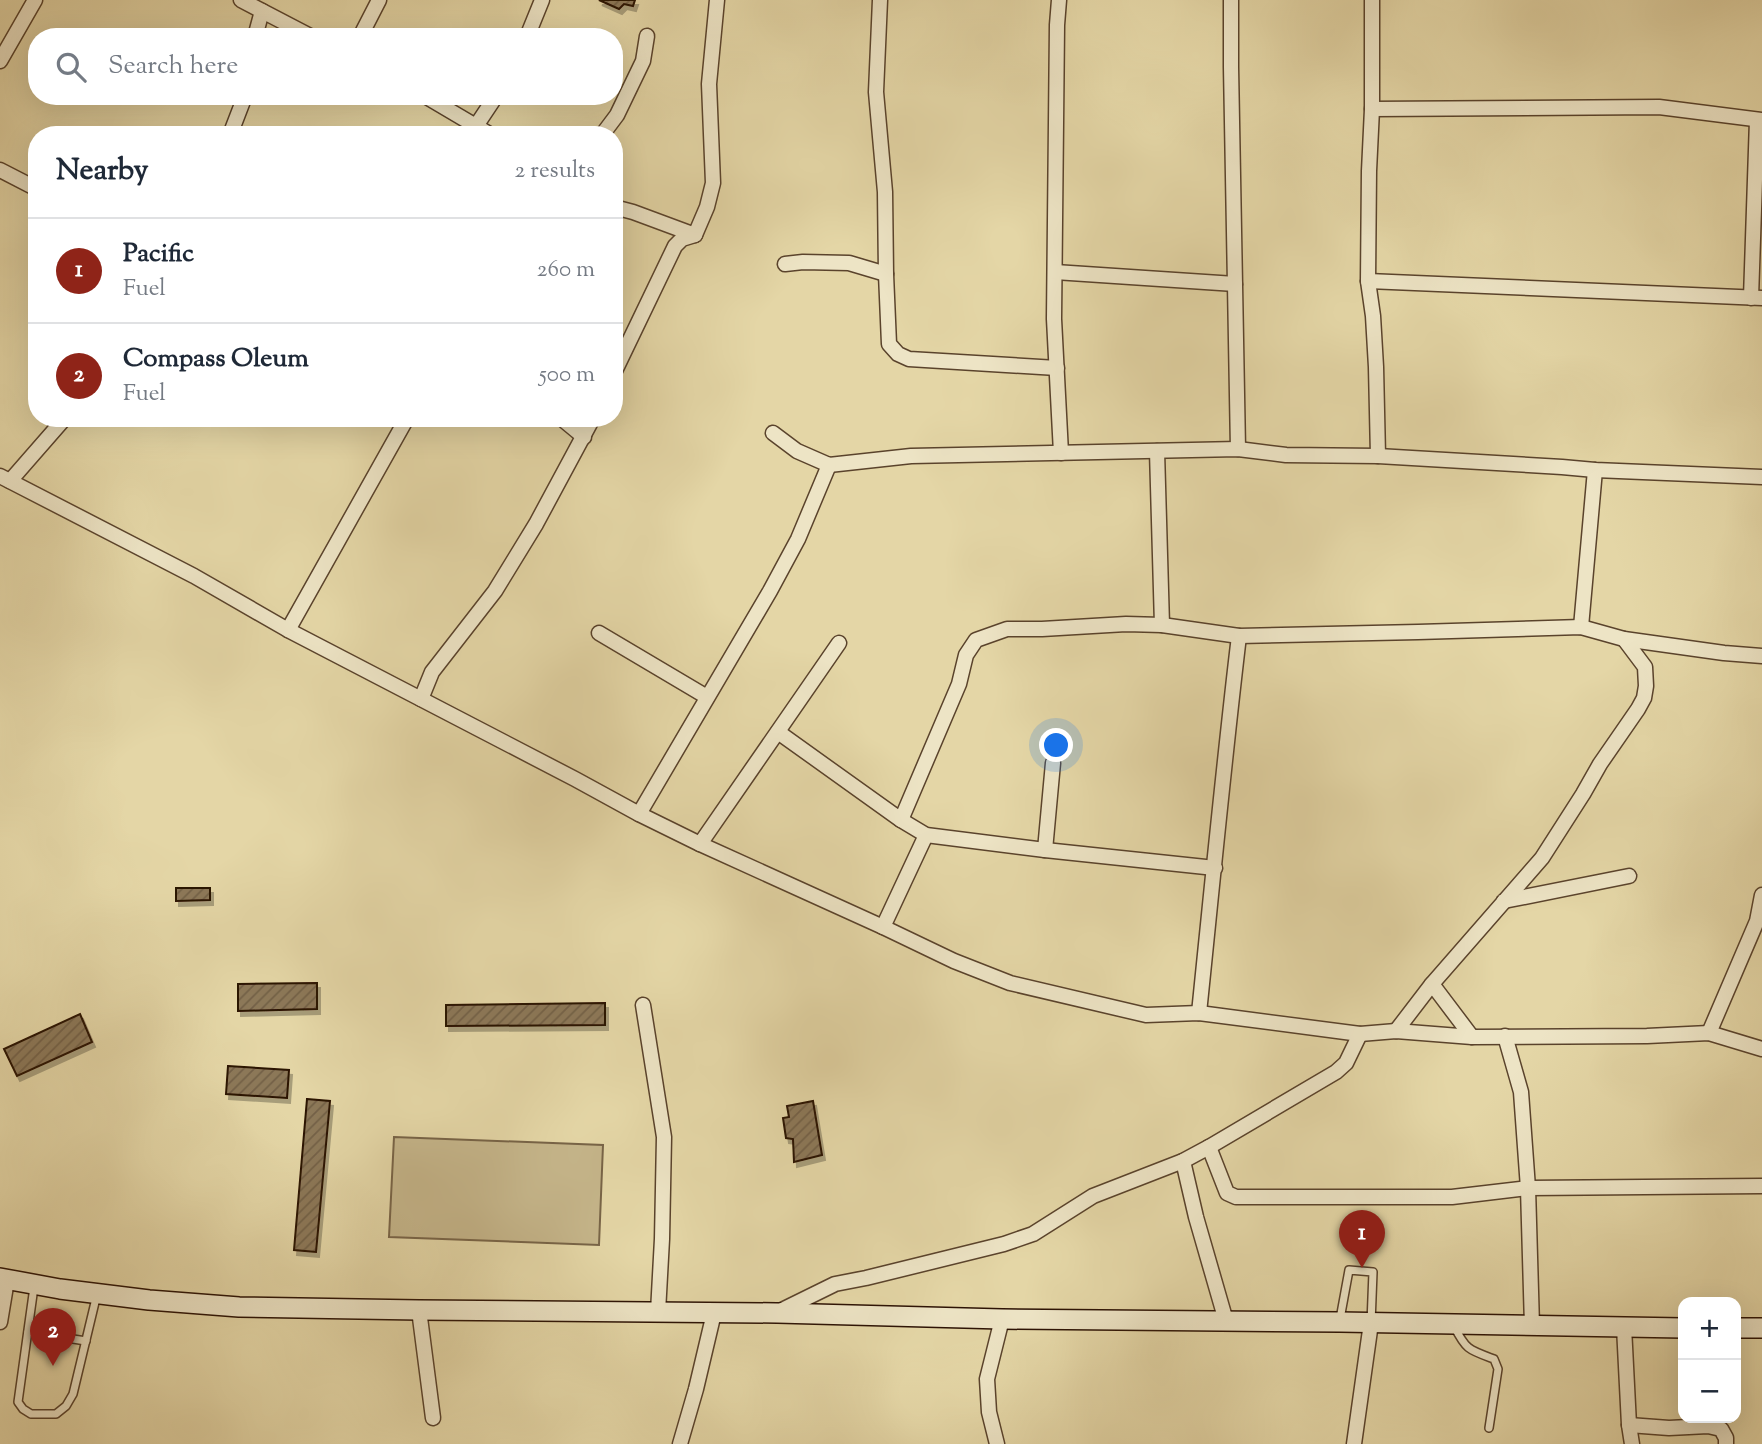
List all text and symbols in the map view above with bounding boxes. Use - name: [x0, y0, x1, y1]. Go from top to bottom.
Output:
- search box: [28, 28, 623, 105]
- icon: search: [52, 48, 90, 86]
- text: Search here: [108, 48, 238, 85]
- text: Nearby: [56, 150, 148, 193]
- text: 2 results: [515, 155, 595, 188]
- text: Pacific: [123, 236, 194, 273]
- text: 1: [75, 254, 83, 287]
- text: 260 m: [537, 254, 595, 287]
- text: Fuel: [123, 273, 166, 306]
- text: Compass Oleum: [123, 341, 309, 378]
- text: 2: [74, 359, 84, 392]
- text: 500 m: [539, 359, 595, 392]
- text: Fuel: [123, 378, 166, 411]
- your location: [1039, 728, 1073, 762]
- pin: 1: [1339, 1210, 1385, 1268]
- map controls: [1678, 1297, 1741, 1423]
- button: +: [1678, 1297, 1741, 1360]
- pin: 2: [30, 1308, 76, 1366]
- button: −: [1678, 1360, 1741, 1423]

